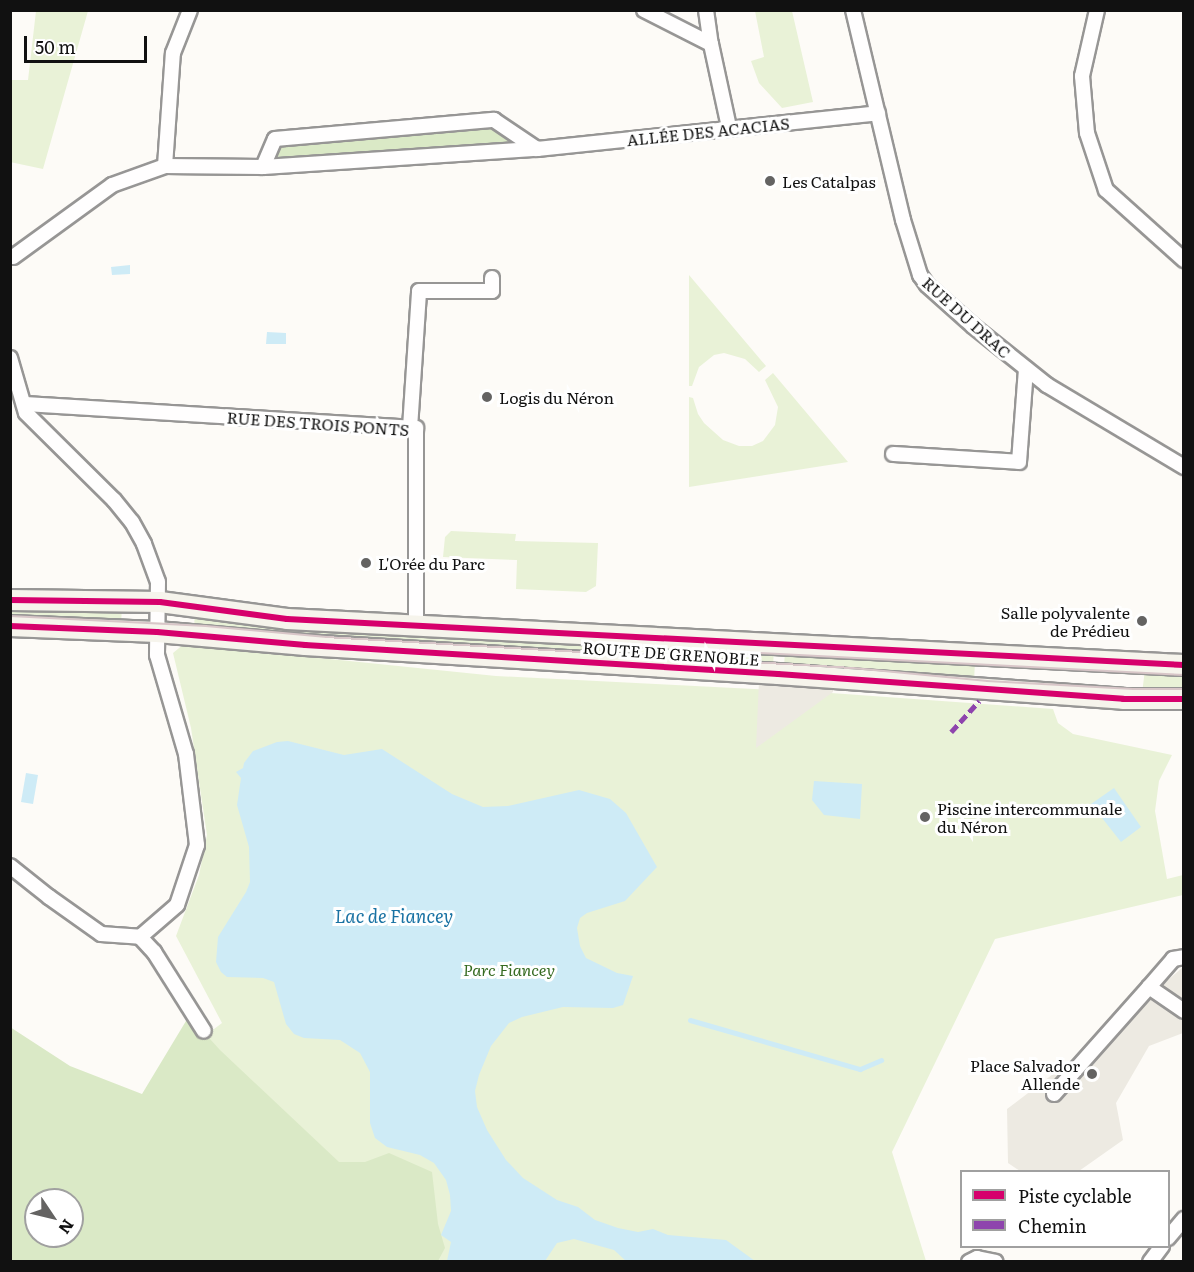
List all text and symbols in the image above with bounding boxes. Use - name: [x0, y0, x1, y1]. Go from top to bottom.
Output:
- scale bar: [27, 24, 150, 62]
- text: 50 m: [35, 33, 76, 60]
- street label: ALLÉE DES ACACIAS: [626, 113, 790, 149]
- place label: Les Catalpas: [782, 171, 876, 191]
- marker: Les Catalpas: [763, 174, 777, 188]
- street label: RUE DU DRAC: [919, 272, 1015, 362]
- place label: Logis du Néron: [499, 387, 614, 407]
- marker: Logis du Néron: [480, 390, 494, 404]
- street label: RUE DES TROIS PONTS: [226, 407, 410, 439]
- place label: L'Orée du Parc: [378, 553, 485, 573]
- marker: L'Orée du Parc: [359, 556, 373, 570]
- place label: Salle polyvalente de Prédieu: [1001, 602, 1130, 640]
- marker: Salle polyvalente de Prédieu: [1135, 614, 1149, 628]
- street label: ROUTE DE GRENOBLE: [582, 637, 760, 669]
- place label: Piscine intercommunale du Néron: [937, 798, 1122, 836]
- marker: Piscine intercommunale du Néron: [918, 810, 932, 824]
- water label: Lac de Fiancey: [335, 905, 453, 927]
- park label: Parc Fiancey: [463, 959, 555, 979]
- place label: Place Salvador Allende: [970, 1055, 1080, 1093]
- marker: Place Salvador Allende: [1085, 1067, 1099, 1081]
- legend: [960, 1170, 1170, 1248]
- text: Piste cyclable: [1018, 1182, 1132, 1209]
- north arrow: [24, 1188, 84, 1248]
- text: Chemin: [1018, 1212, 1087, 1239]
- text: N: [53, 1215, 81, 1240]

